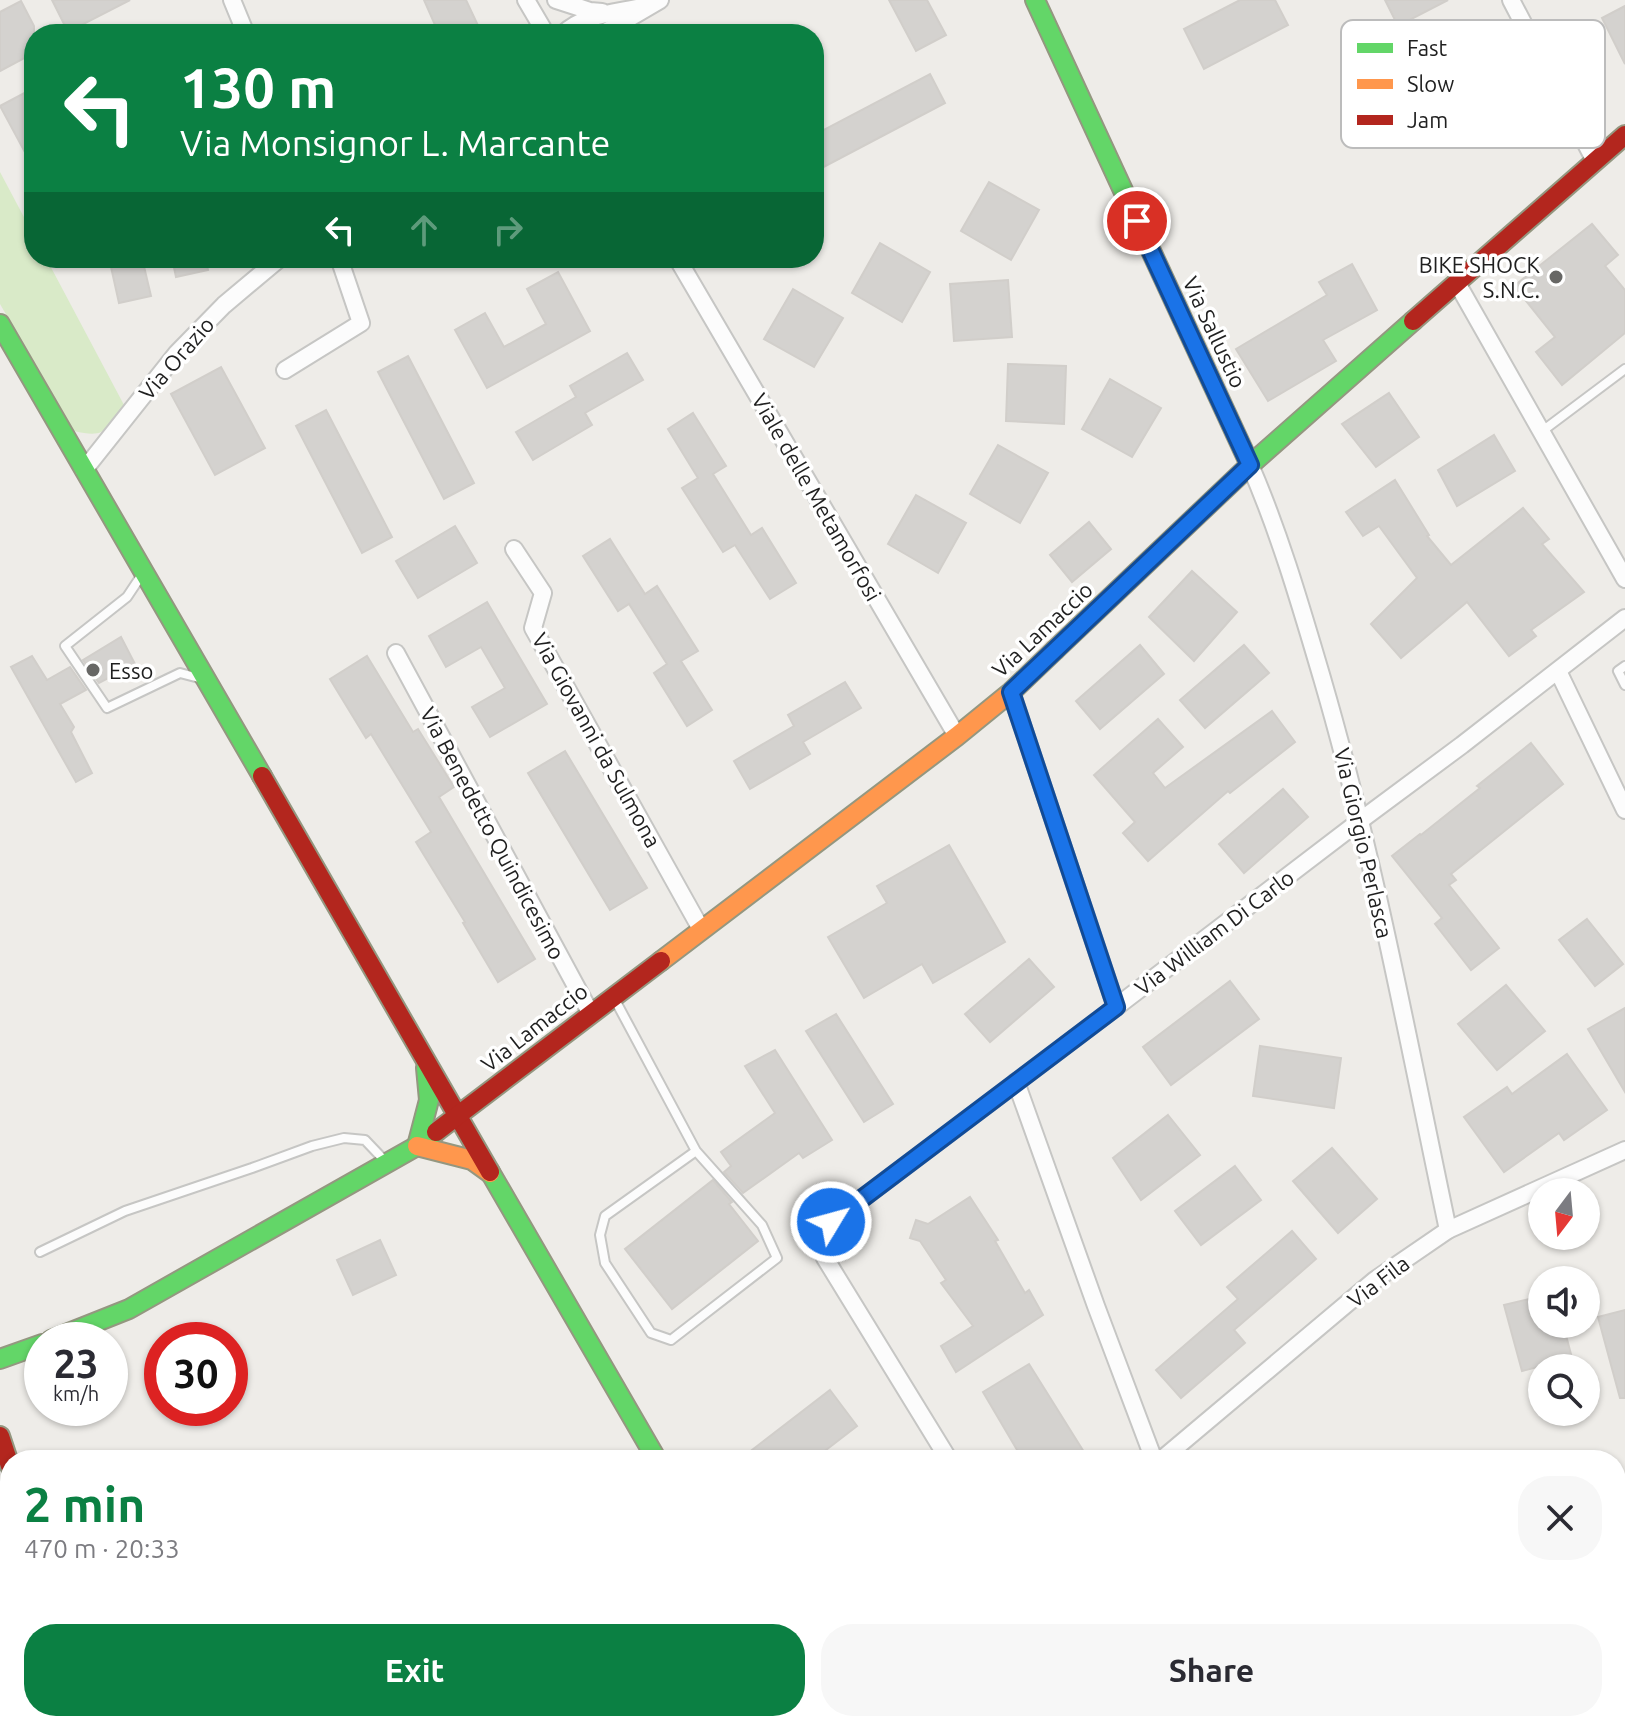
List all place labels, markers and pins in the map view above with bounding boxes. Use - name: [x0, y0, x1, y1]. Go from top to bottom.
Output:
- pin: [1103, 187, 1171, 255]
- place label: BIKE SHOCK S.N.C.: [1419, 252, 1541, 302]
- marker: BIKE SHOCK S.N.C.: [1547, 268, 1565, 286]
- place label: Esso: [109, 658, 153, 683]
- marker: Esso: [84, 661, 102, 679]

